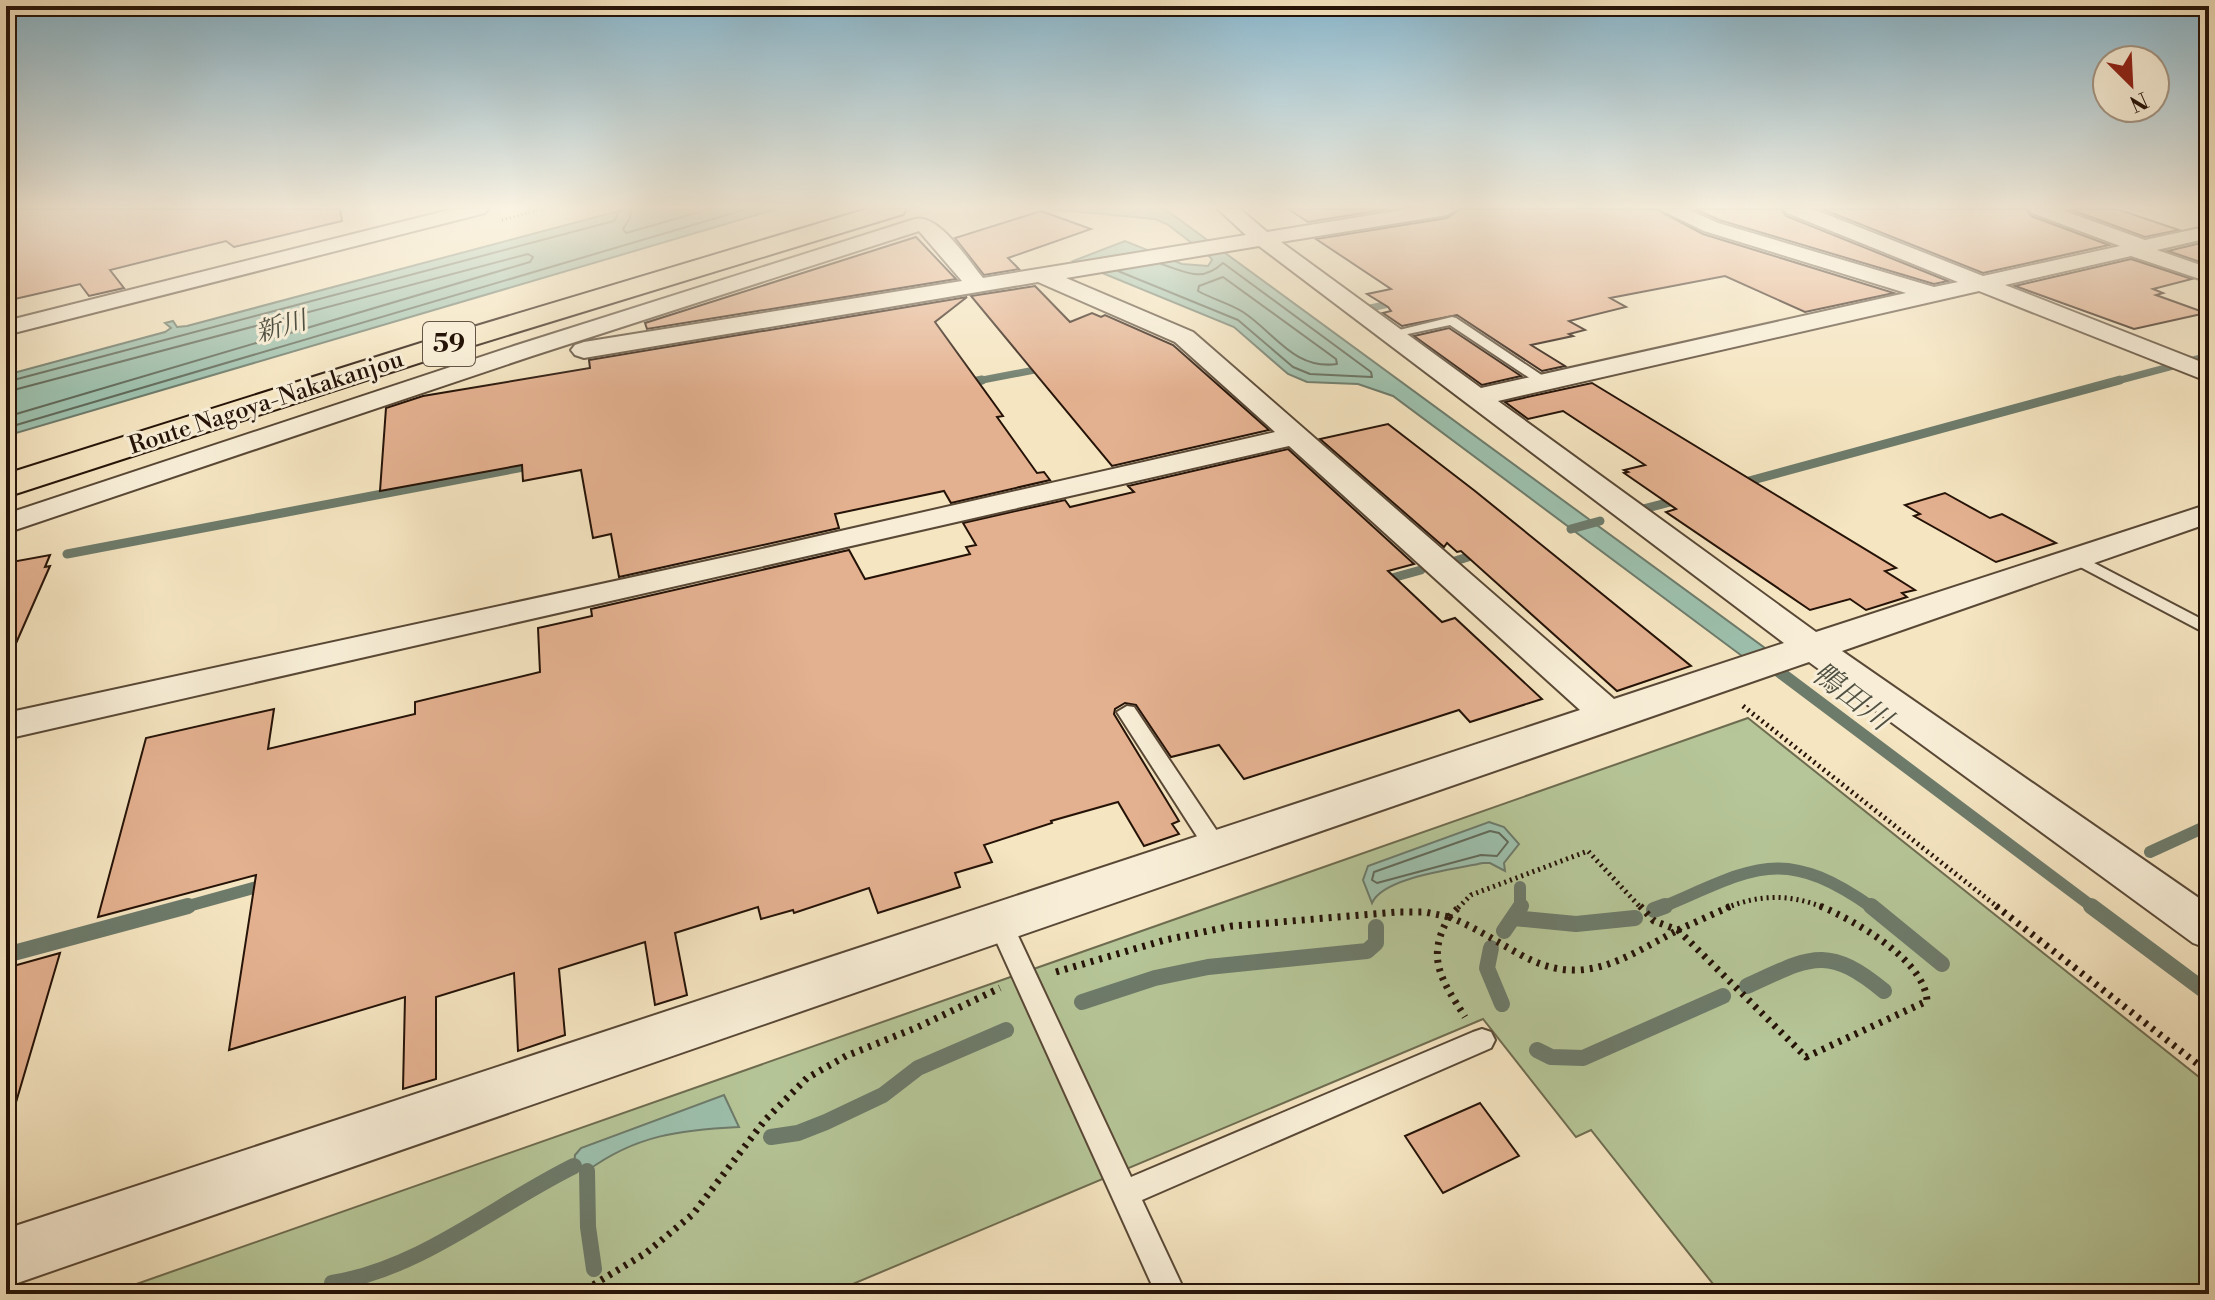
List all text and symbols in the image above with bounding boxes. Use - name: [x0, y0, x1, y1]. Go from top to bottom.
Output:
- north arrow: [2091, 44, 2171, 124]
- text: N: [2125, 85, 2152, 117]
- water label: 新川: [252, 304, 313, 350]
- road number: 59: [423, 322, 475, 366]
- street label: Route Nagoya-Nakakanjou: [125, 344, 407, 462]
- water label: 鴨田川: [1804, 655, 1901, 741]

